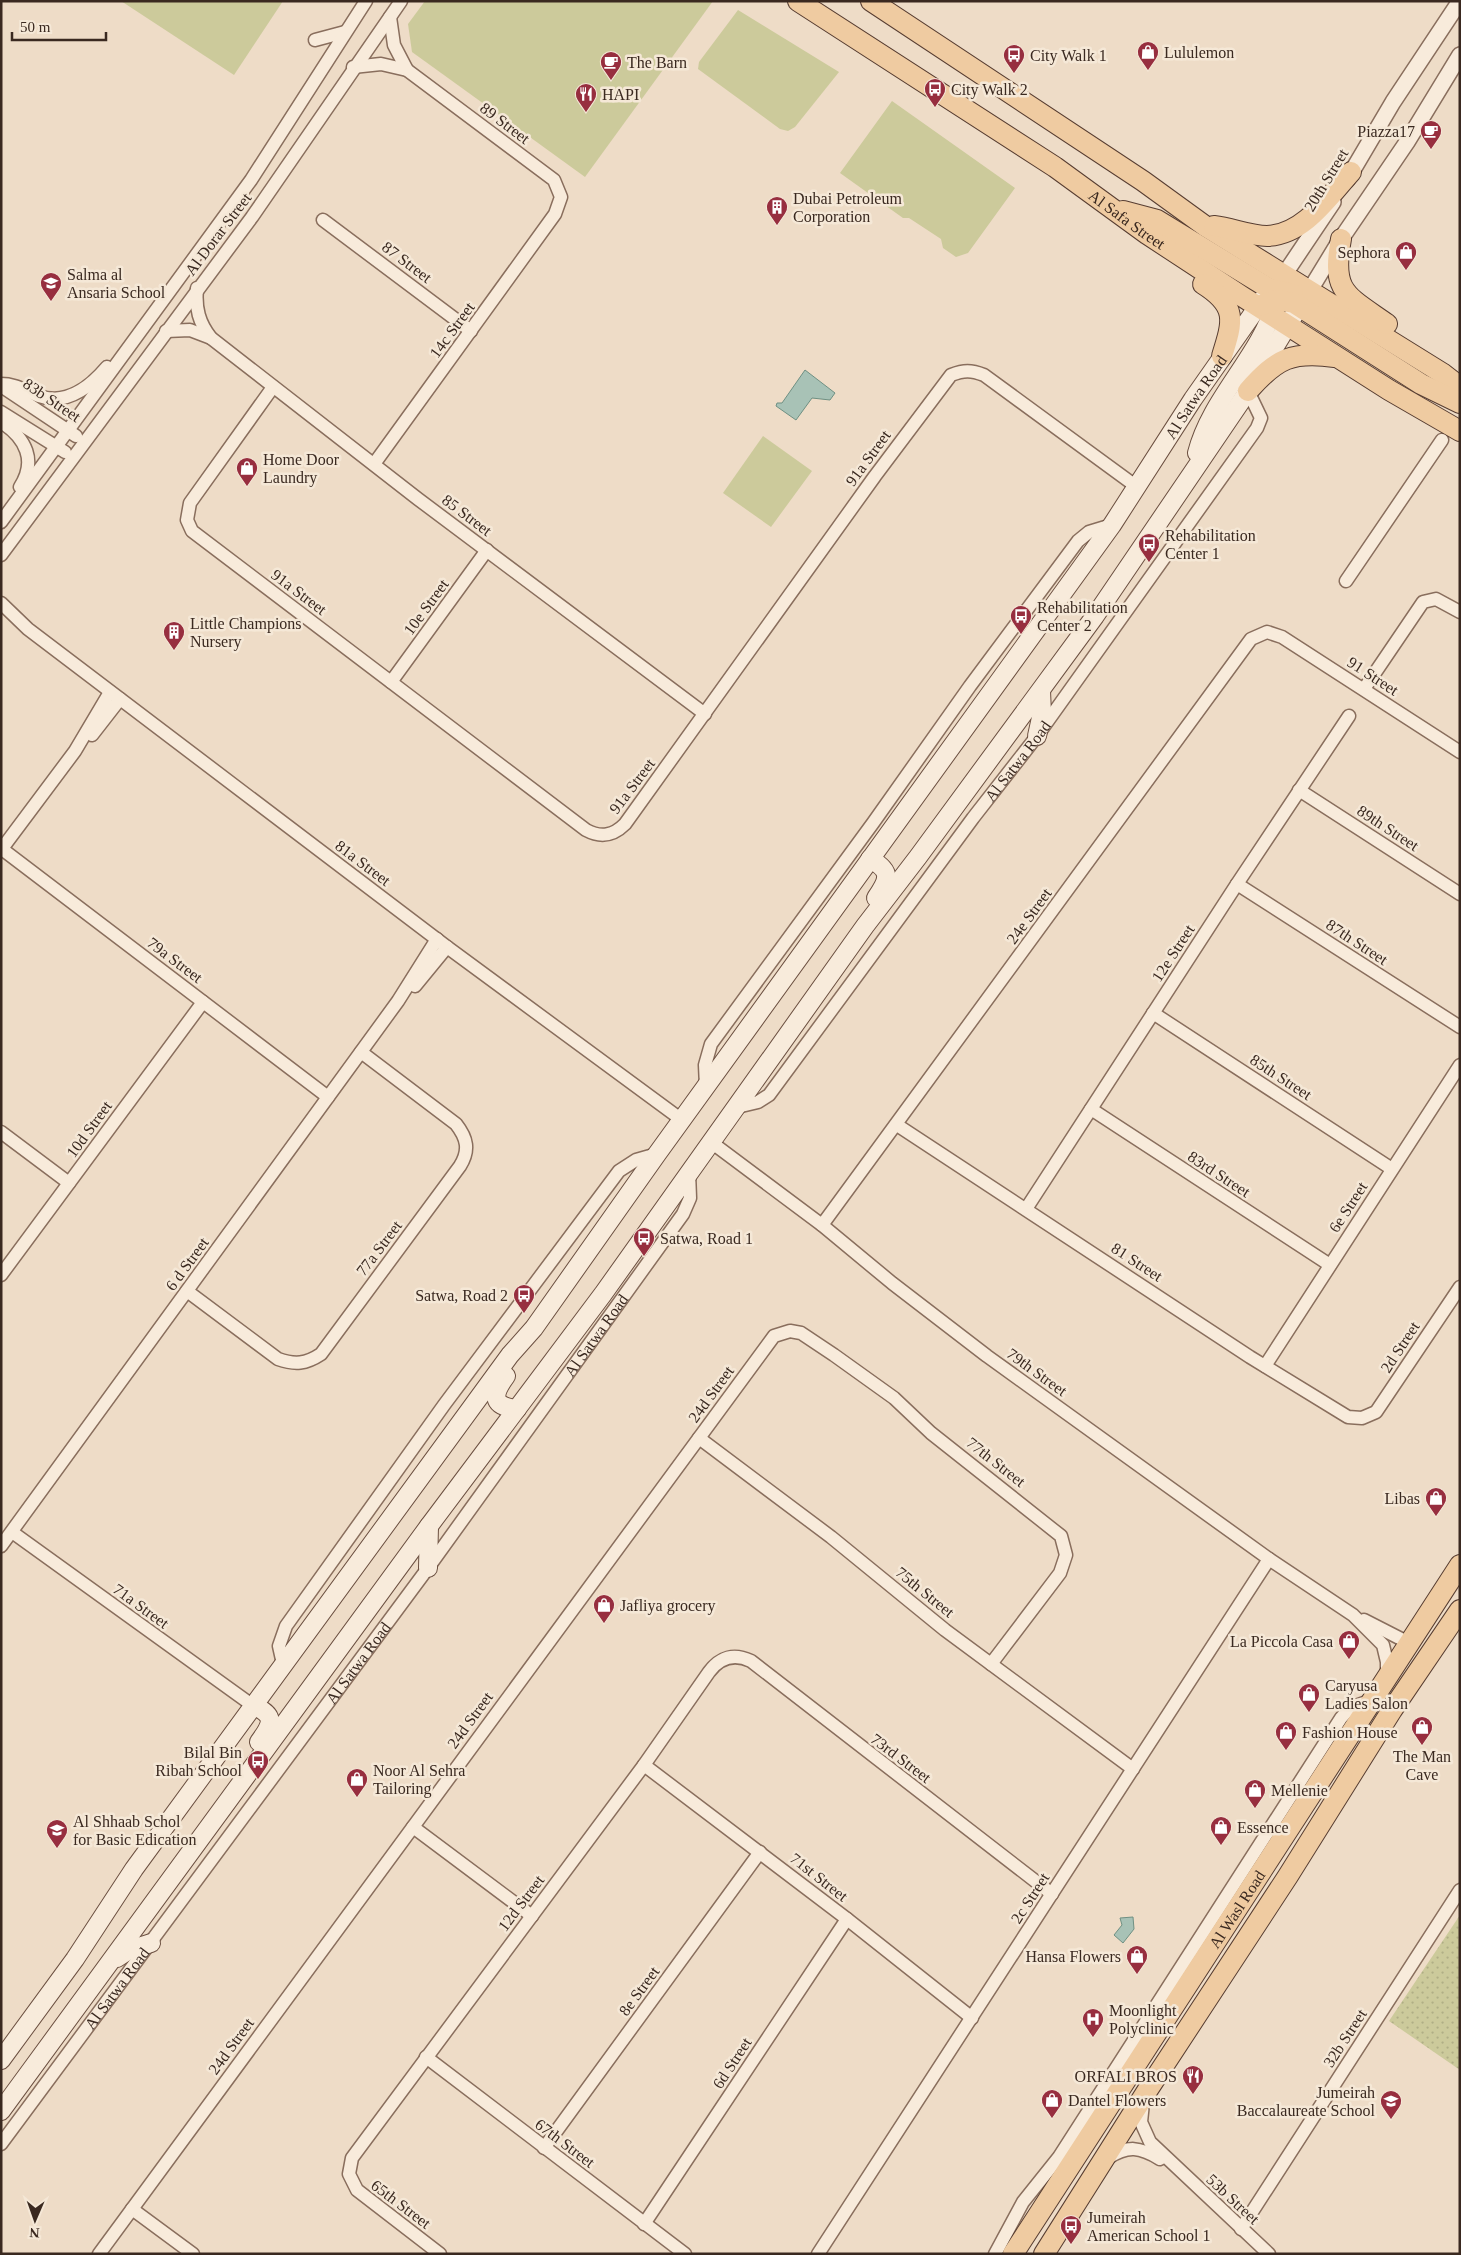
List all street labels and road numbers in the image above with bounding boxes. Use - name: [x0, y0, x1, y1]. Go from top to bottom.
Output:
- street label: 89 Street: [477, 99, 533, 147]
- street label: 20th Street: [1301, 145, 1352, 214]
- street label: Al Safa Street: [1086, 186, 1169, 252]
- street label: Al Dorar Street: [182, 189, 255, 279]
- street label: 87 Street: [379, 238, 435, 286]
- street label: 14c Street: [426, 298, 478, 361]
- street label: Al Satwa Road: [1161, 352, 1230, 442]
- street label: 83b Street: [20, 375, 84, 426]
- street label: 91a Street: [842, 426, 894, 489]
- street label: 85 Street: [439, 491, 495, 539]
- street label: 91a Street: [268, 566, 330, 619]
- street label: 10e Street: [400, 575, 452, 638]
- street label: 91 Street: [1344, 653, 1402, 699]
- street label: Al Satwa Road: [981, 717, 1054, 804]
- street label: 91a Street: [606, 755, 659, 817]
- street label: 89th Street: [1354, 802, 1422, 854]
- street label: 81a Street: [332, 837, 394, 890]
- street label: 24e Street: [1003, 884, 1055, 947]
- street label: 87th Street: [1323, 916, 1391, 968]
- street label: 12e Street: [1148, 921, 1198, 985]
- street label: 79a Street: [144, 934, 206, 987]
- street label: 85th Street: [1247, 1051, 1315, 1103]
- street label: 10d Street: [63, 1097, 115, 1160]
- street label: 83rd Street: [1185, 1148, 1254, 1201]
- street label: 6e Street: [1326, 1178, 1371, 1235]
- street label: 77a Street: [353, 1217, 406, 1279]
- street label: 6 d Street: [162, 1234, 212, 1294]
- street label: 81 Street: [1108, 1239, 1166, 1285]
- street label: Al Satwa Road: [561, 1291, 631, 1379]
- street label: 2d Street: [1377, 1318, 1423, 1376]
- street label: 79th Street: [1004, 1345, 1071, 1400]
- street label: 24d Street: [685, 1362, 737, 1425]
- street label: 77th Street: [963, 1434, 1029, 1491]
- street label: 75th Street: [893, 1563, 958, 1621]
- street label: 71a Street: [110, 1580, 173, 1632]
- street label: Al Satwa Road: [322, 1619, 393, 1707]
- street label: 24d Street: [444, 1688, 496, 1751]
- street label: 73rd Street: [868, 1730, 935, 1786]
- street label: 71st Street: [787, 1849, 851, 1905]
- street label: Al Wasl Road: [1205, 1867, 1268, 1951]
- street label: 2c Street: [1008, 1869, 1053, 1926]
- street label: 12d Street: [495, 1871, 548, 1934]
- street label: Al Satwa Road: [81, 1944, 152, 2032]
- street label: 8e Street: [616, 1963, 663, 2019]
- street label: 32b Street: [1320, 2006, 1370, 2070]
- street label: 24d Street: [205, 2014, 257, 2077]
- street label: 6d Street: [709, 2034, 755, 2092]
- street label: 67th Street: [532, 2115, 598, 2171]
- street label: 53b Street: [1203, 2171, 1263, 2228]
- street label: 65th Street: [368, 2176, 434, 2232]

